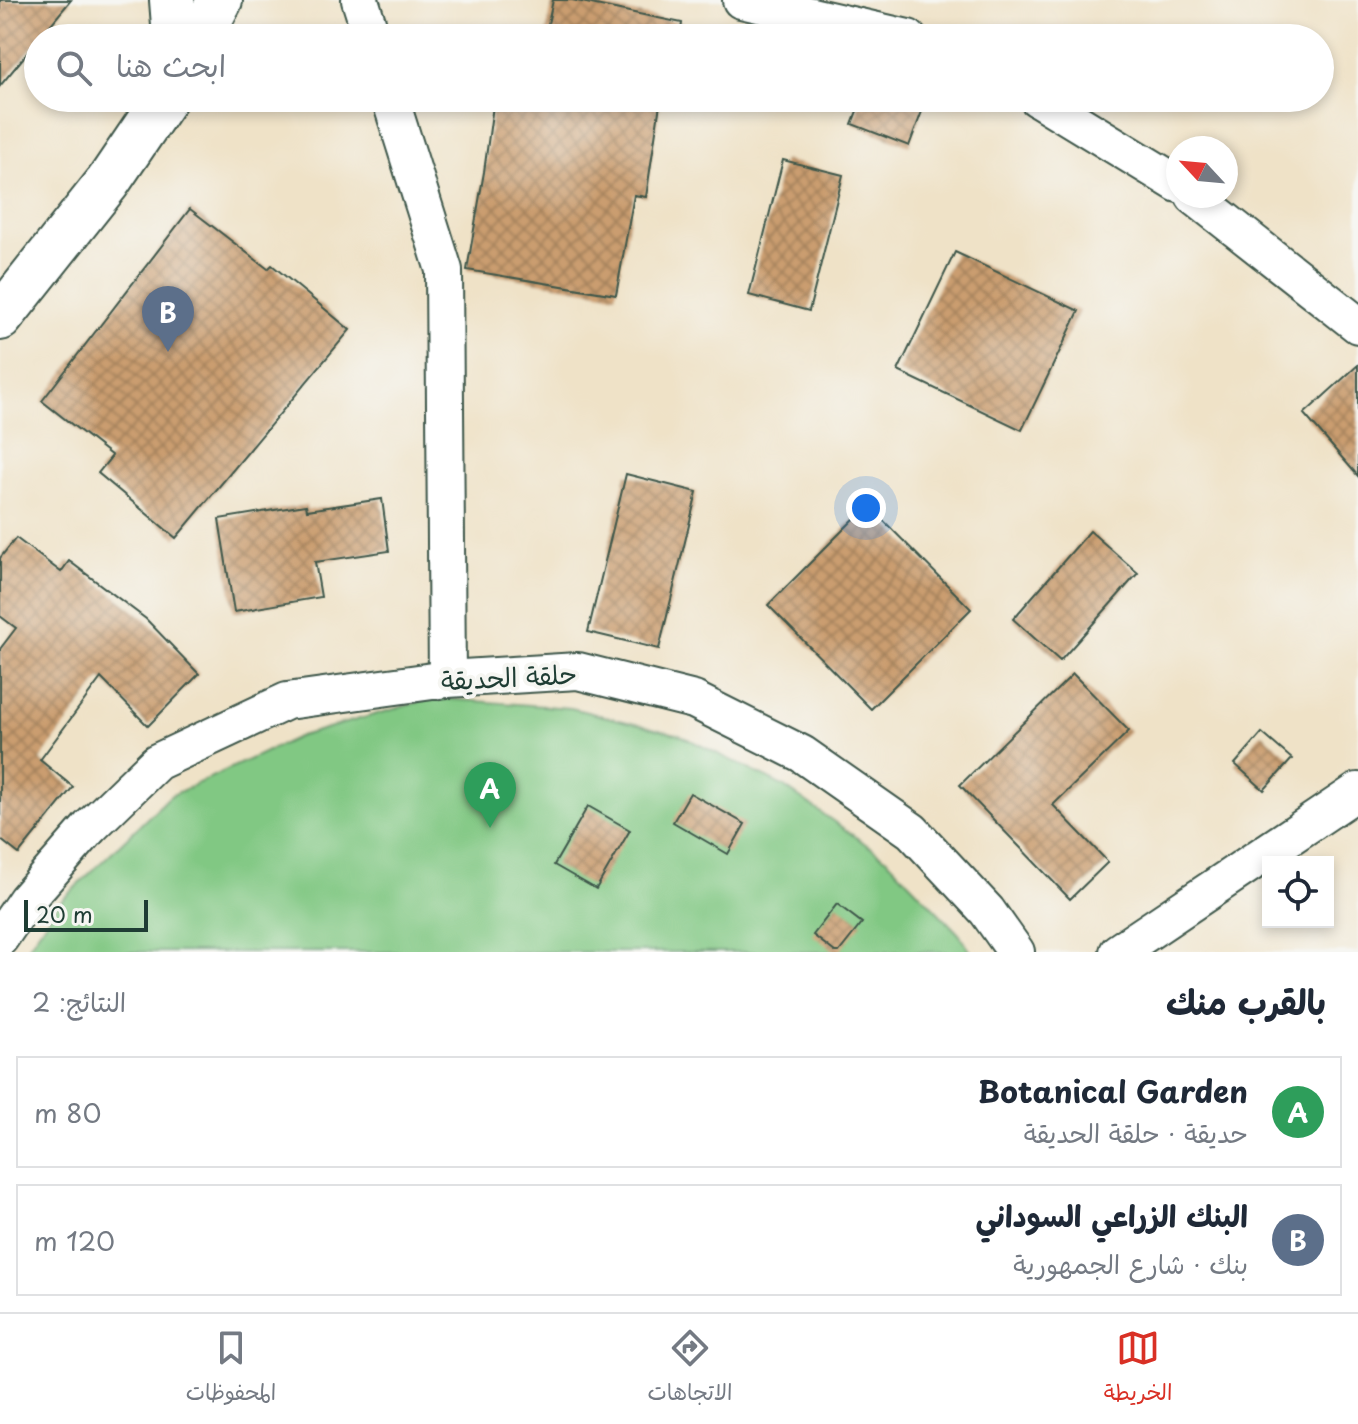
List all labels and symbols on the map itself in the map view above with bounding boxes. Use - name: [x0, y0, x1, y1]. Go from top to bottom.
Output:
- north arrow: [1166, 136, 1238, 208]
- pin: B: [142, 286, 194, 352]
- your location: [846, 488, 886, 528]
- street label: حلقة الحديقة: [440, 653, 578, 700]
- pin: A: [464, 762, 516, 828]
- scale bar: [24, 896, 148, 932]

